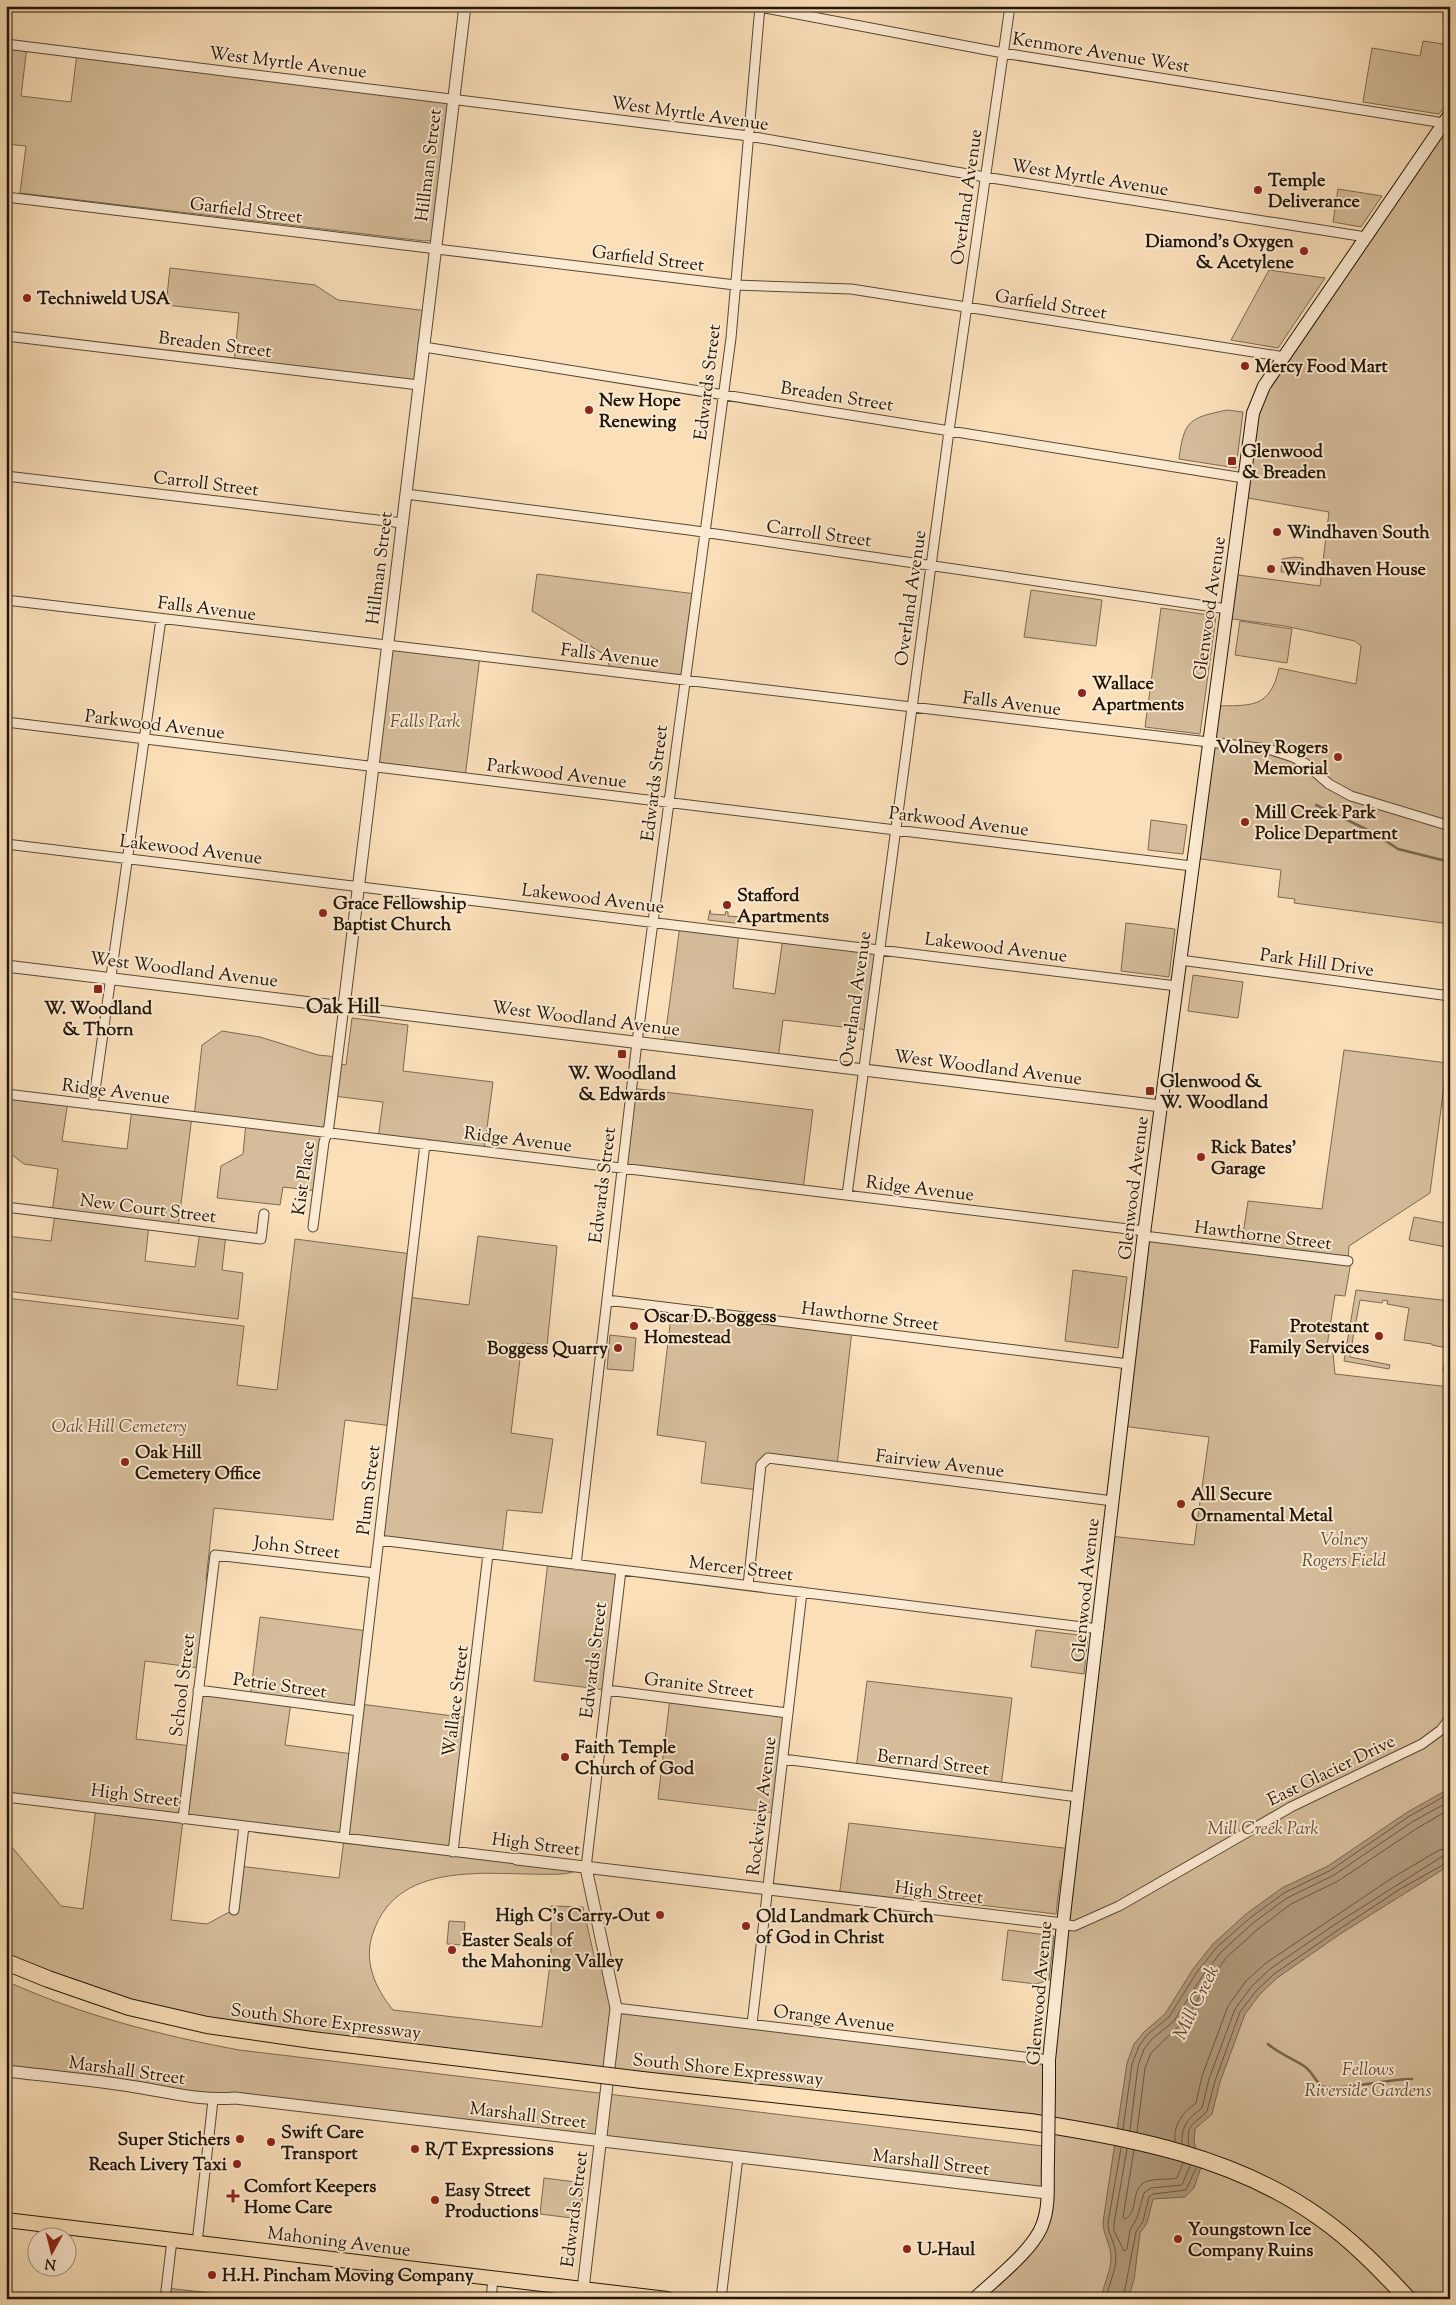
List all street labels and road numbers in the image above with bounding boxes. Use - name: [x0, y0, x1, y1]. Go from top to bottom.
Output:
- street label: Kenmore Avenue West: [1010, 27, 1191, 81]
- street label: West Myrtle Avenue: [207, 41, 368, 87]
- street label: West Myrtle Avenue: [609, 91, 770, 139]
- street label: Hillman Street: [410, 107, 450, 223]
- street label: Overland Avenue: [946, 128, 990, 267]
- street label: West Myrtle Avenue: [1009, 154, 1170, 204]
- street label: Garfield Street: [188, 192, 303, 232]
- street label: Garfield Street: [590, 240, 705, 280]
- street label: Garfield Street: [993, 284, 1108, 328]
- street label: Edwards Street: [689, 323, 729, 442]
- street label: Breaden Street: [157, 326, 273, 366]
- street label: Breaden Street: [778, 376, 895, 420]
- street label: Carroll Street: [152, 466, 260, 504]
- street label: Hillman Street: [361, 510, 401, 626]
- street label: Carroll Street: [764, 515, 873, 555]
- street label: Overland Avenue: [890, 529, 934, 668]
- street label: Glenwood Avenue: [1188, 535, 1234, 682]
- street label: Falls Avenue: [156, 591, 258, 629]
- street label: Falls Avenue: [559, 638, 661, 676]
- street label: Falls Avenue: [961, 686, 1063, 724]
- street label: Parkwood Avenue: [83, 704, 226, 747]
- street label: Edwards Street: [636, 724, 676, 843]
- street label: Parkwood Avenue: [485, 753, 628, 796]
- street label: Parkwood Avenue: [887, 801, 1030, 844]
- street label: Lakewood Avenue: [118, 829, 264, 873]
- street label: Lakewood Avenue: [520, 878, 666, 922]
- street label: Lakewood Avenue: [923, 927, 1069, 971]
- street label: Overland Avenue: [835, 930, 879, 1069]
- street label: Park Hill Drive: [1258, 943, 1375, 985]
- street label: West Woodland Avenue: [88, 947, 279, 995]
- street label: West Woodland Avenue: [490, 996, 681, 1044]
- street label: West Woodland Avenue: [892, 1045, 1083, 1093]
- street label: Ridge Avenue: [60, 1073, 171, 1113]
- street label: Glenwood Avenue: [1113, 1115, 1157, 1262]
- street label: Ridge Avenue: [462, 1121, 573, 1161]
- street label: Edwards Street: [584, 1126, 624, 1245]
- street label: Kist Place: [287, 1139, 323, 1217]
- street label: Ridge Avenue: [864, 1170, 975, 1210]
- street label: New Court Street: [78, 1189, 217, 1231]
- street label: Hawthorne Street: [1193, 1216, 1333, 1258]
- street label: Hawthorne Street: [800, 1297, 940, 1339]
- street label: Plum Street: [352, 1444, 388, 1537]
- street label: Fairview Avenue: [874, 1444, 1006, 1486]
- street label: Glenwood Avenue: [1066, 1517, 1107, 1664]
- street label: John Street: [251, 1531, 341, 1567]
- street label: Mercer Street: [687, 1551, 794, 1589]
- street label: Edwards Street: [575, 1601, 615, 1720]
- street label: School Street: [165, 1632, 203, 1738]
- street label: Wallace Street: [437, 1644, 477, 1758]
- street label: Granite Street: [642, 1667, 755, 1707]
- street label: Petrie Street: [231, 1668, 328, 1706]
- street label: East Glacier Drive: [1264, 1730, 1400, 1814]
- street label: Rockview Avenue: [742, 1735, 784, 1877]
- street label: Bernard Street: [875, 1744, 990, 1784]
- street label: High Street: [89, 1779, 180, 1815]
- street label: High Street: [490, 1828, 581, 1864]
- street label: High Street: [893, 1876, 984, 1912]
- street label: Glenwood Avenue: [1022, 1920, 1060, 2066]
- street label: South Shore Expressway: [229, 1998, 423, 2048]
- street label: Orange Avenue: [772, 2000, 896, 2040]
- street label: South Shore Expressway: [631, 2048, 825, 2094]
- street label: Marshall Street: [67, 2051, 187, 2093]
- street label: Marshall Street: [468, 2097, 588, 2137]
- street label: Marshall Street: [871, 2144, 991, 2184]
- street label: Edwards Street: [556, 2150, 596, 2269]
- street label: Mahoning Avenue: [266, 2221, 412, 2265]

